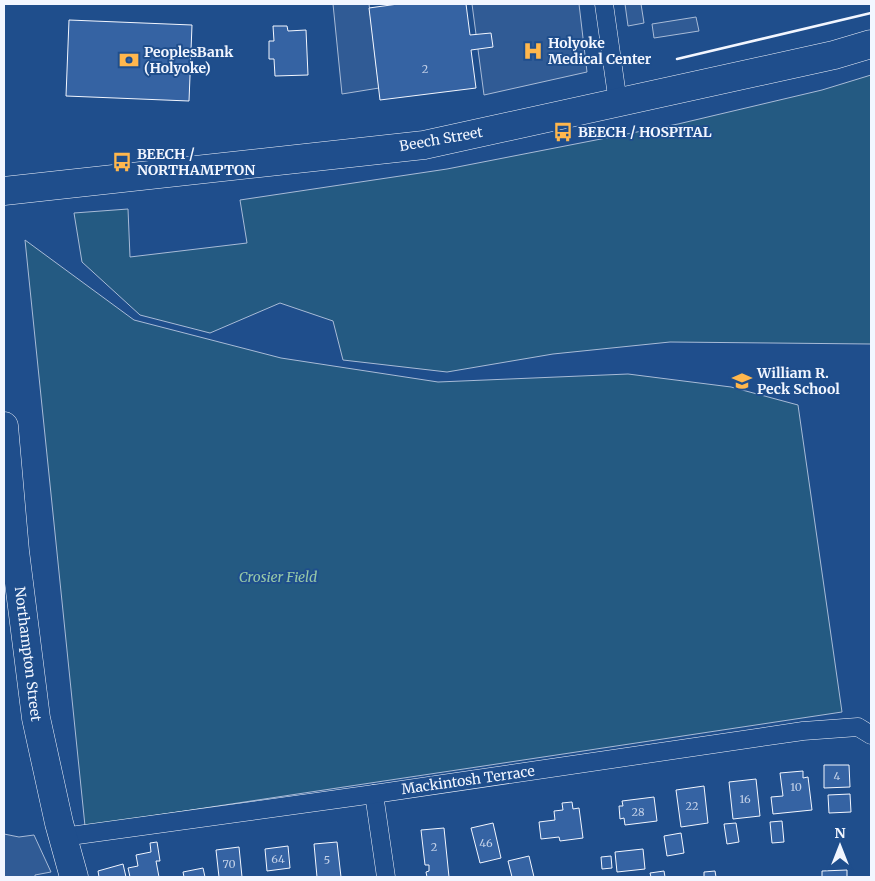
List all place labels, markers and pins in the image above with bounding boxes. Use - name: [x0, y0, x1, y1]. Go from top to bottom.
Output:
- place label: Holyoke Medical Center: [548, 34, 652, 68]
- hospital icon: Holyoke Medical Center: [522, 40, 544, 62]
- place label: PeoplesBank (Holyoke): [144, 43, 234, 77]
- bank icon: PeoplesBank (Holyoke): [118, 49, 140, 71]
- bus stop icon: BEECH / HOSPITAL: [552, 121, 574, 143]
- place label: BEECH / HOSPITAL: [578, 123, 712, 141]
- place label: BEECH / NORTHAMPTON: [137, 145, 255, 179]
- bus stop icon: BEECH / NORTHAMPTON: [111, 151, 133, 173]
- place label: William R. Peck School: [756, 364, 840, 398]
- school or university icon: William R. Peck School: [731, 370, 753, 392]

